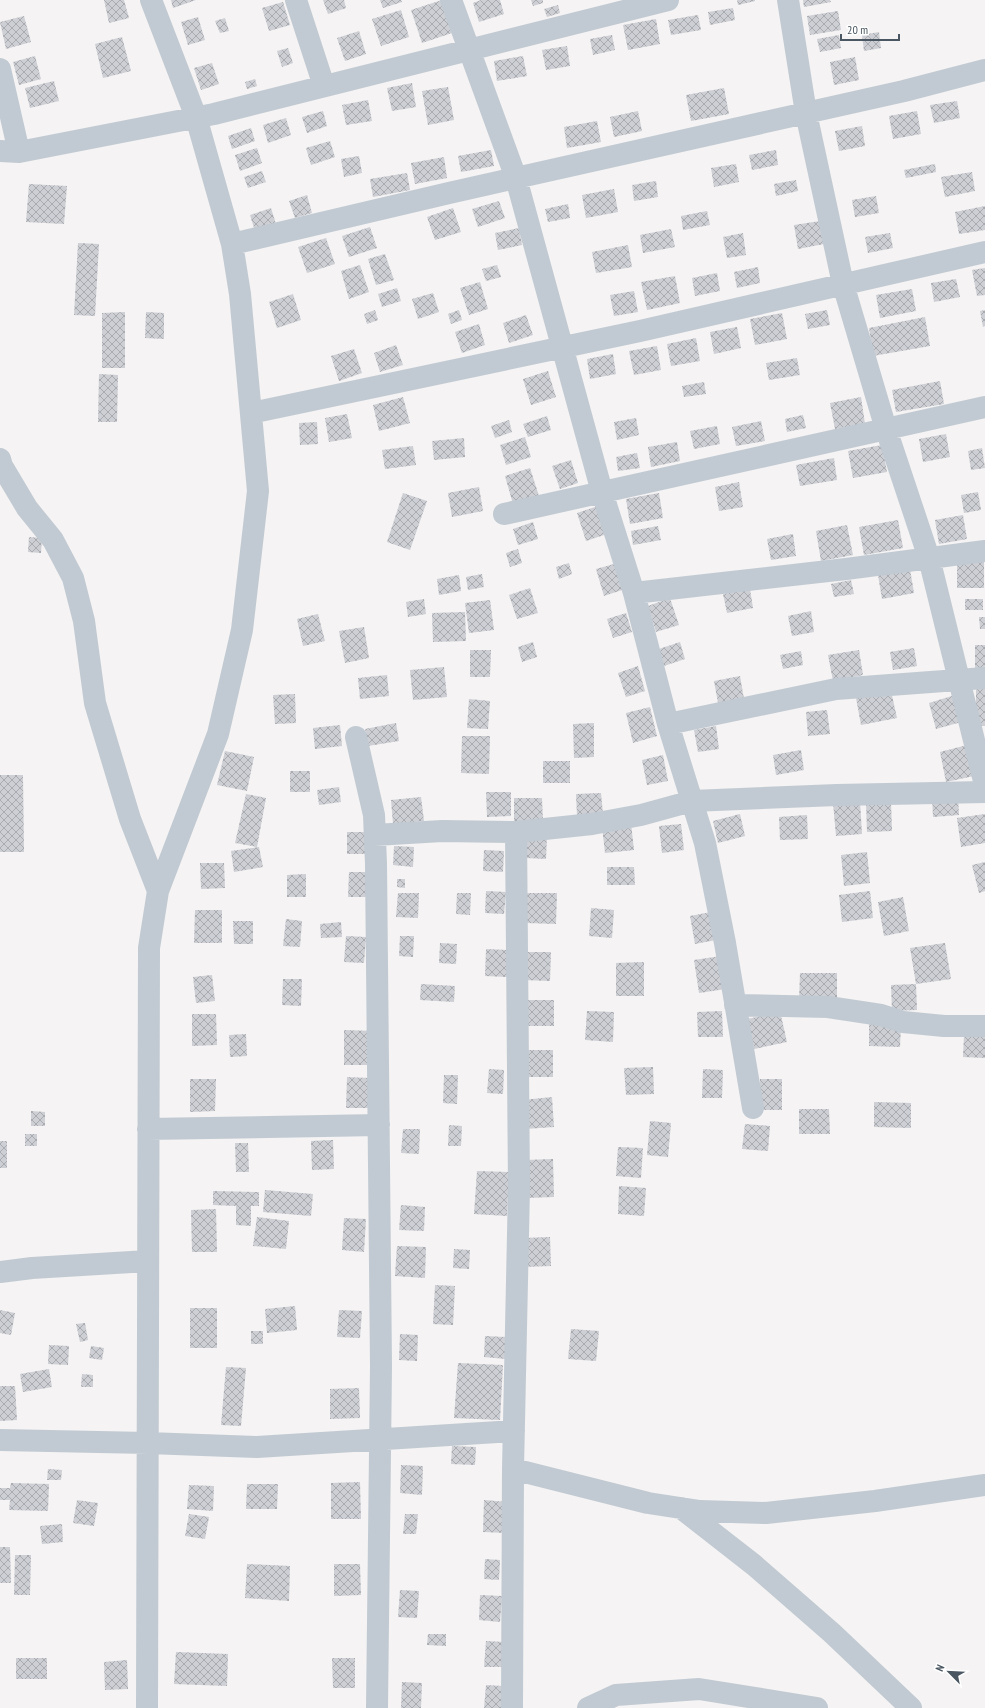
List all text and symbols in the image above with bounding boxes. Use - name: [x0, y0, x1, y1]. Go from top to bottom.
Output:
- scale bar: [841, 16, 899, 42]
- text: 20 m: [847, 22, 868, 37]
- north arrow: [929, 1652, 969, 1692]
- text: N: [932, 1662, 947, 1673]

